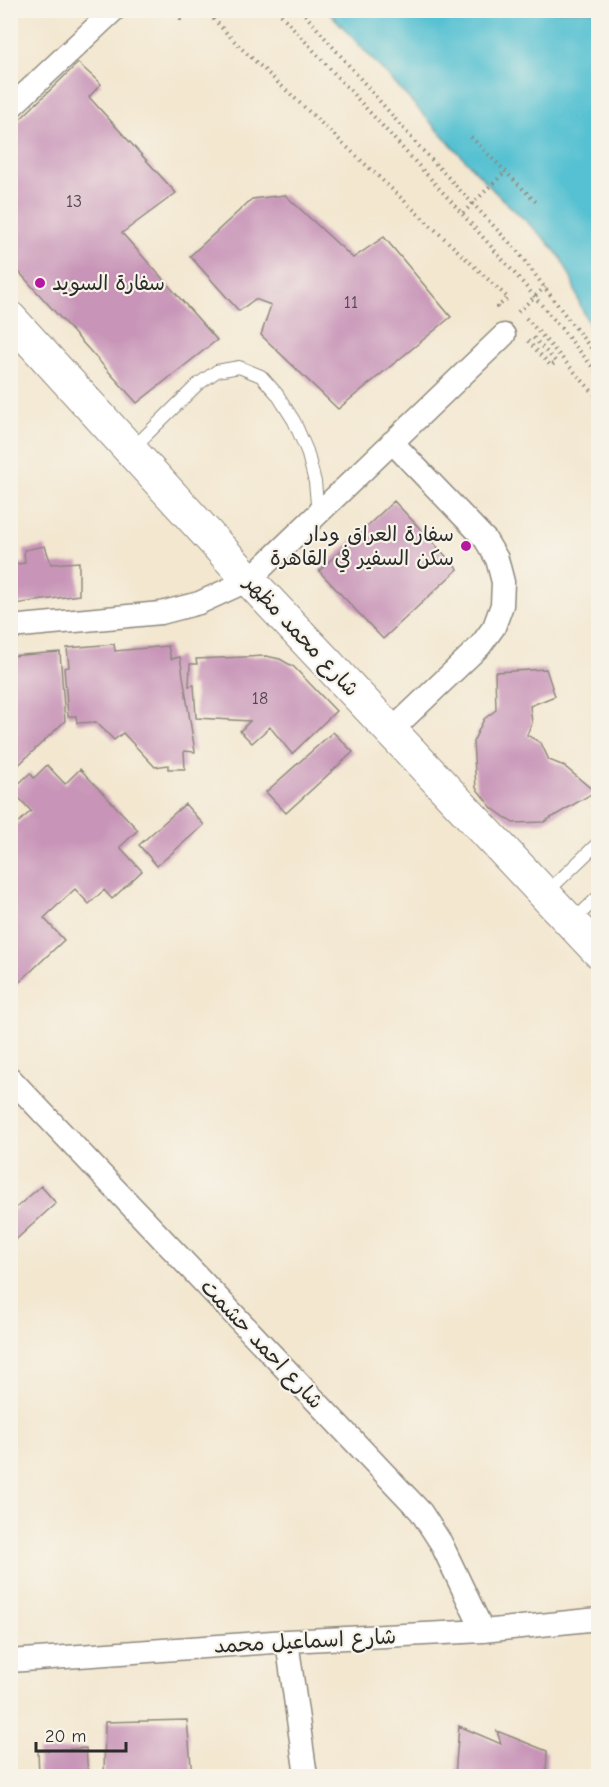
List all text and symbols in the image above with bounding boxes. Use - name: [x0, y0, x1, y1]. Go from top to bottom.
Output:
- house number: 13: [66, 191, 82, 212]
- place label: سفارة السويد: [52, 271, 165, 296]
- marker: سفارة السويد: [33, 276, 47, 290]
- house number: 11: [344, 292, 358, 313]
- place label: سفارة العراق ودار سكن السفير في القاهرة: [270, 522, 454, 573]
- marker: سفارة العراق ودار سكن السفير في القاهرة: [459, 539, 473, 553]
- street label: شارع محمد مظهر: [237, 569, 364, 703]
- house number: 18: [252, 688, 268, 709]
- street label: شارع احمد حشمت: [194, 1274, 328, 1416]
- street label: شارع اسماعيل محمد: [213, 1624, 397, 1661]
- scale bar: [36, 1715, 126, 1753]
- text: 20 m: [45, 1726, 86, 1747]

